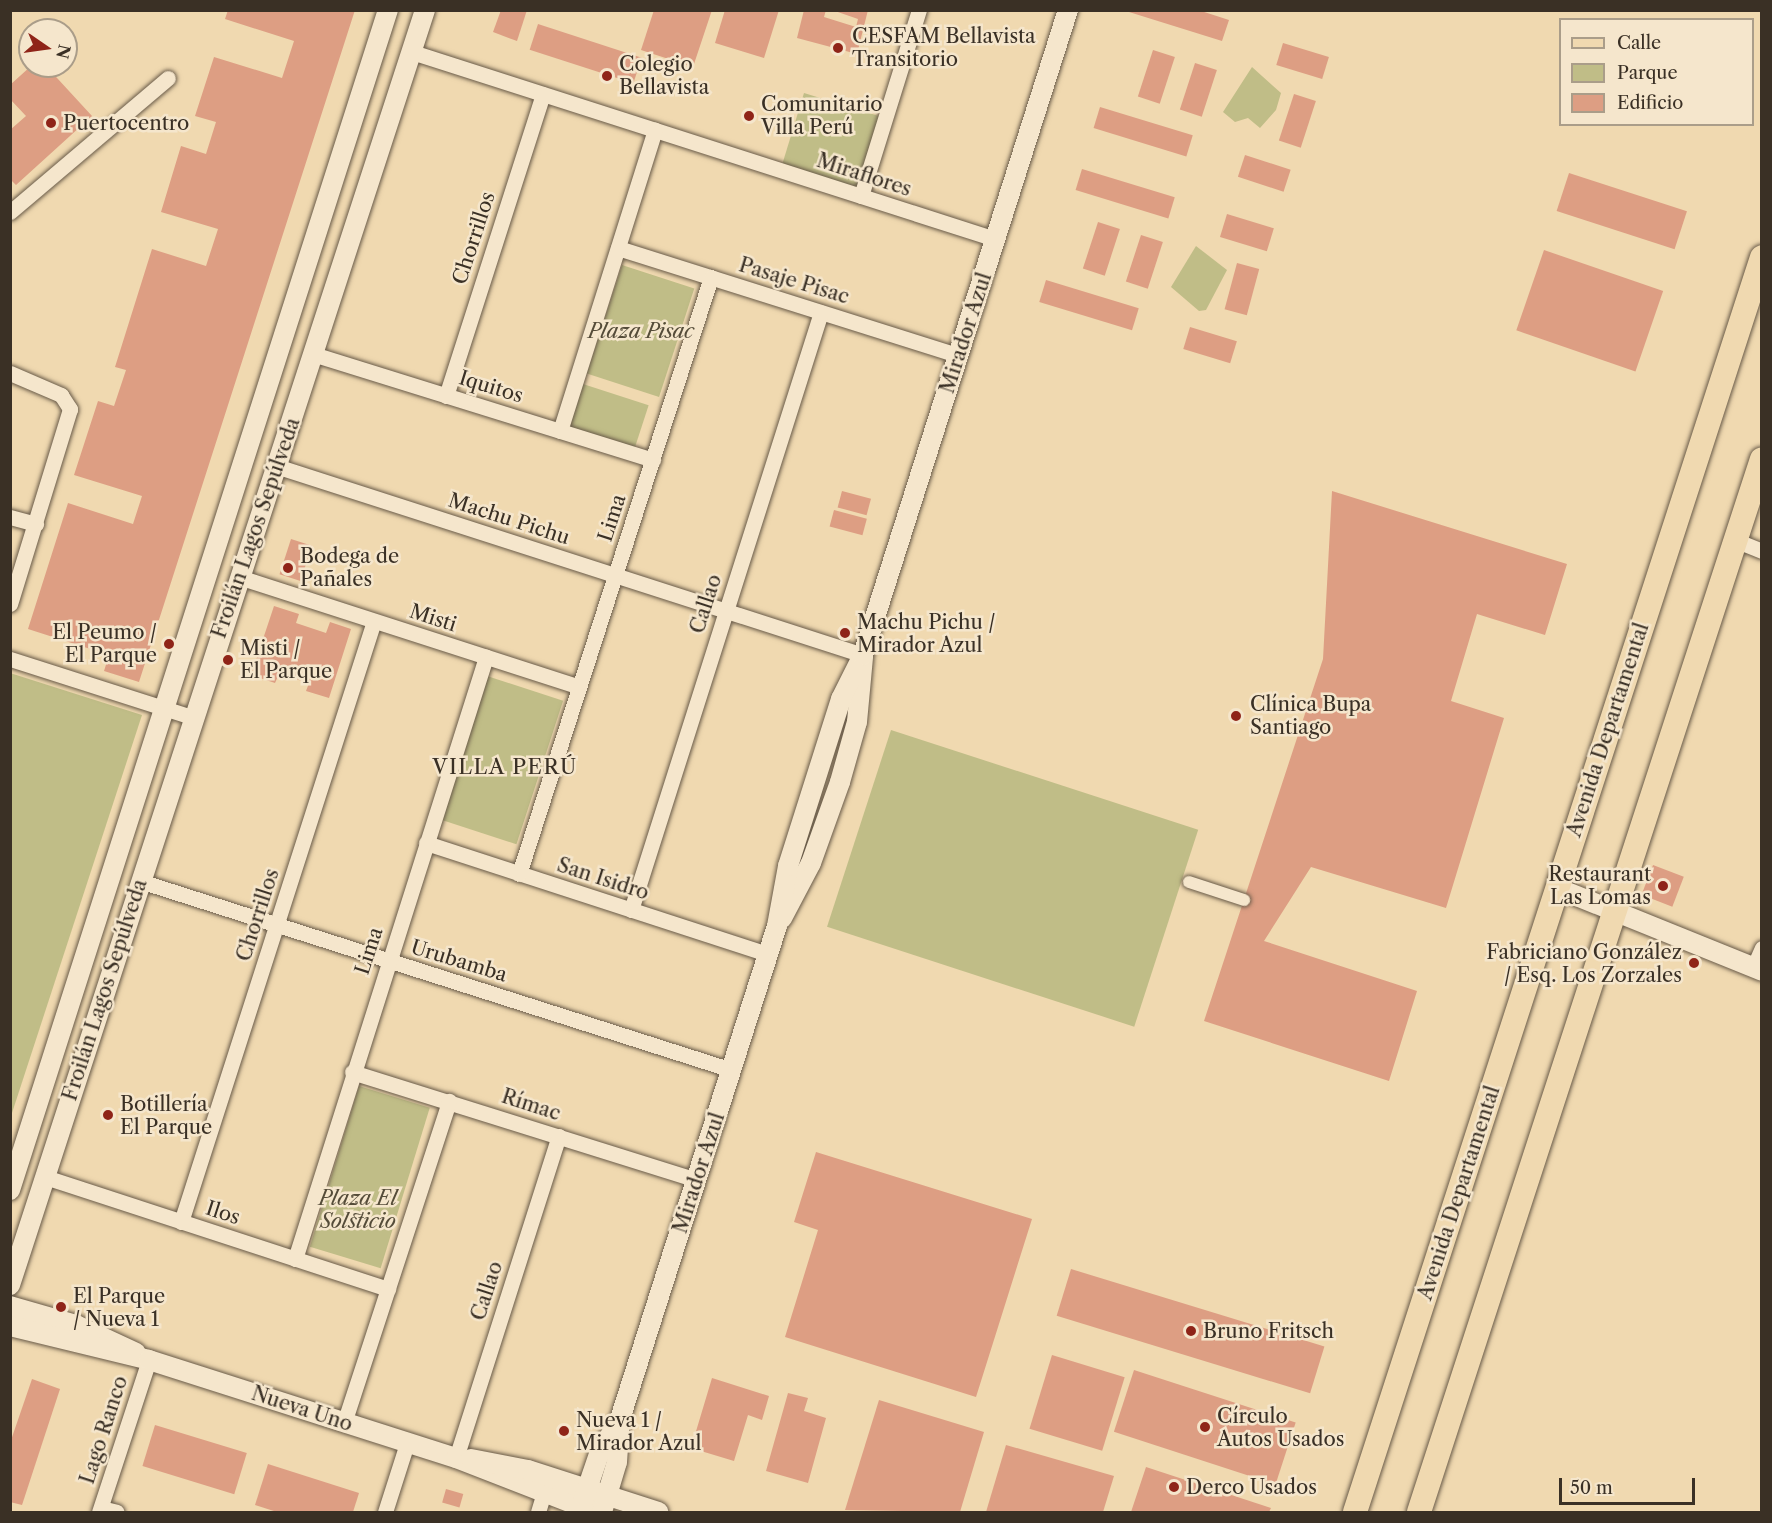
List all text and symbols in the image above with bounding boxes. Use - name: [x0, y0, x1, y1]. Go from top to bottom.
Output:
- north arrow: [18, 18, 78, 78]
- legend: [1559, 18, 1754, 126]
- place label: CESFAM Bellavista Transitorio: [852, 24, 1036, 71]
- text: Calle: [1617, 32, 1661, 54]
- marker: CESFAM Bellavista Transitorio: [829, 39, 847, 57]
- text: N: [52, 43, 75, 61]
- place label: Colegio Bellavista: [619, 52, 709, 99]
- text: Parque: [1617, 62, 1678, 84]
- marker: Colegio Bellavista: [600, 69, 614, 83]
- place label: Comunitario Villa Perú: [761, 92, 883, 139]
- text: Edificio: [1617, 92, 1683, 114]
- marker: Comunitario Villa Perú: [742, 109, 756, 123]
- place label: Puertocentro: [63, 111, 189, 135]
- marker: Puertocentro: [44, 116, 58, 130]
- street label: Miraflores: [814, 148, 914, 202]
- street label: Chorrillos: [448, 189, 500, 287]
- street label: Pasaje Pisac: [736, 253, 852, 309]
- street label: Mirador Azul: [935, 269, 997, 397]
- park label: Plaza Pisac: [588, 319, 694, 343]
- street label: Iquitos: [456, 366, 526, 408]
- street label: Froilán Lagos Sepúlveda: [207, 415, 305, 641]
- street label: Machu Pichu: [445, 488, 573, 550]
- street label: Lima: [593, 491, 631, 545]
- place label: Bodega de Pañales: [300, 544, 399, 591]
- marker: Bodega de Pañales: [281, 561, 295, 575]
- street label: Callao: [685, 571, 727, 637]
- street label: Misti: [406, 599, 460, 637]
- place label: Machu Pichu / Mirador Azul: [857, 610, 995, 657]
- place label: El Peumo / El Parque: [52, 620, 157, 667]
- street label: Avenida Departamental: [1562, 620, 1654, 840]
- marker: Machu Pichu / Mirador Azul: [838, 626, 852, 640]
- place label: Misti / El Parque: [240, 636, 332, 683]
- marker: El Peumo / El Parque: [162, 637, 176, 651]
- marker: Misti / El Parque: [221, 653, 235, 667]
- place label: Clínica Bupa Santiago: [1250, 692, 1372, 739]
- marker: Clínica Bupa Santiago: [1227, 707, 1245, 725]
- district label: VILLA PERÚ: [432, 754, 578, 780]
- street label: San Isidro: [554, 853, 652, 905]
- place label: Restaurant Las Lomas: [1548, 862, 1651, 909]
- street label: Chorrillos: [232, 866, 284, 964]
- street label: Froilán Lagos Sepúlveda: [58, 876, 152, 1104]
- marker: Restaurant Las Lomas: [1656, 879, 1670, 893]
- street label: Lima: [350, 924, 388, 978]
- street label: Urubamba: [408, 935, 510, 987]
- place label: Fabriciano González / Esq. Los Zorzales: [1486, 940, 1682, 987]
- marker: Fabriciano González / Esq. Los Zorzales: [1687, 956, 1701, 970]
- street label: Avenida Departamental: [1413, 1083, 1505, 1303]
- street label: Rímac: [499, 1084, 563, 1126]
- place label: Botillería El Parque: [120, 1092, 212, 1139]
- marker: Botillería El Parque: [101, 1108, 115, 1122]
- street label: Mirador Azul: [668, 1109, 730, 1237]
- park label: Plaza El Solsticio: [319, 1187, 397, 1234]
- street label: Ilos: [203, 1196, 243, 1230]
- street label: Callao: [466, 1258, 508, 1324]
- place label: El Parque / Nueva 1: [73, 1284, 165, 1331]
- marker: El Parque / Nueva 1: [54, 1300, 68, 1314]
- place label: Bruno Fritsch: [1203, 1319, 1334, 1343]
- marker: Bruno Fritsch: [1184, 1324, 1198, 1338]
- street label: Lago Ranco: [75, 1373, 133, 1487]
- street label: Nueva Uno: [248, 1381, 356, 1437]
- place label: Círculo Autos Usados: [1217, 1404, 1344, 1451]
- place label: Nueva 1 / Mirador Azul: [576, 1408, 703, 1455]
- marker: Círculo Autos Usados: [1198, 1420, 1212, 1434]
- marker: Nueva 1 / Mirador Azul: [557, 1424, 571, 1438]
- scale bar: [1562, 1466, 1698, 1504]
- place label: Derco Usados: [1186, 1475, 1317, 1499]
- text: 50 m: [1570, 1477, 1613, 1499]
- marker: Derco Usados: [1167, 1480, 1181, 1494]

